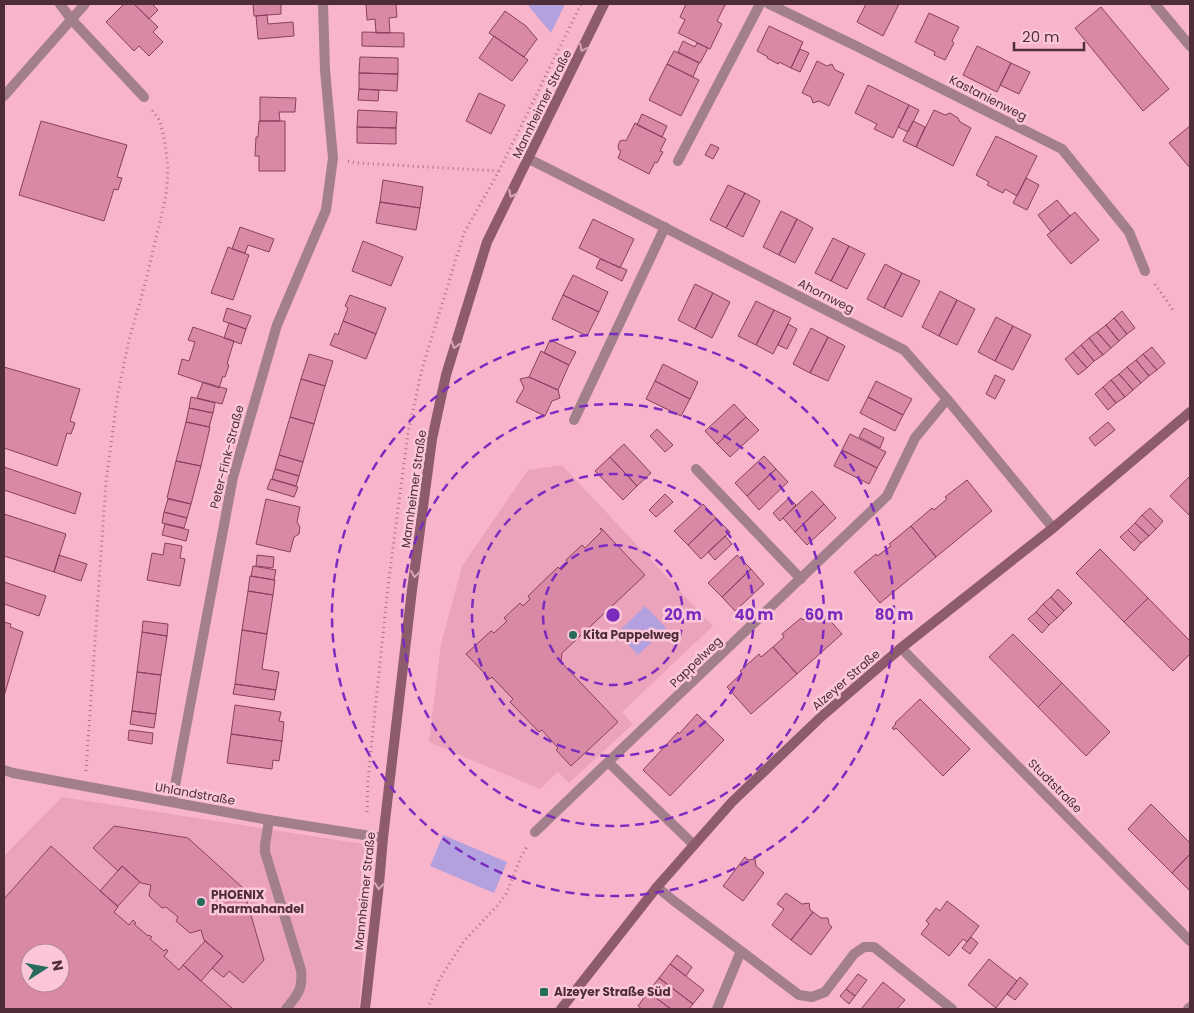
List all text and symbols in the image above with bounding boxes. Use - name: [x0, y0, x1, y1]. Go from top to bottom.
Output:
- scale bar: [1014, 20, 1084, 52]
- text: 20 m: [1022, 26, 1060, 47]
- one-way arrow: [579, 42, 589, 51]
- street label: Mannheimer Straße: [508, 47, 575, 161]
- street label: Kastanienweg: [946, 71, 1030, 124]
- one-way arrow: [508, 188, 518, 197]
- street label: Ahornweg: [795, 274, 857, 317]
- one-way arrow: [451, 341, 461, 349]
- street label: Peter-Fink-Straße: [205, 403, 248, 511]
- street label: Mannheimer Straße: [397, 429, 430, 549]
- one-way arrow: [410, 570, 420, 578]
- text: 20 m: [664, 604, 702, 625]
- text: 40 m: [734, 604, 774, 625]
- text: 60 m: [805, 604, 843, 625]
- text: 80 m: [875, 604, 913, 625]
- centre of rings: [604, 606, 622, 624]
- place label: Kita Pappelweg: [583, 626, 679, 643]
- marker: Kita Pappelweg: [567, 629, 579, 641]
- street label: Pappelweg: [666, 632, 726, 691]
- street label: Alzeyer Straße: [808, 645, 883, 714]
- street label: Studtstraße: [1024, 755, 1086, 817]
- street label: Uhlandstraße: [153, 778, 237, 809]
- street label: Mannheimer Straße: [350, 831, 379, 951]
- one-way arrow: [373, 883, 384, 891]
- place label: PHOENIX Pharmahandel: [211, 886, 304, 917]
- marker: PHOENIX Pharmahandel: [195, 896, 207, 908]
- north arrow: [20, 943, 70, 993]
- text: N: [47, 958, 69, 973]
- place label: Alzeyer Straße Süd: [554, 983, 671, 1000]
- marker: Alzeyer Straße Süd: [538, 986, 550, 998]

